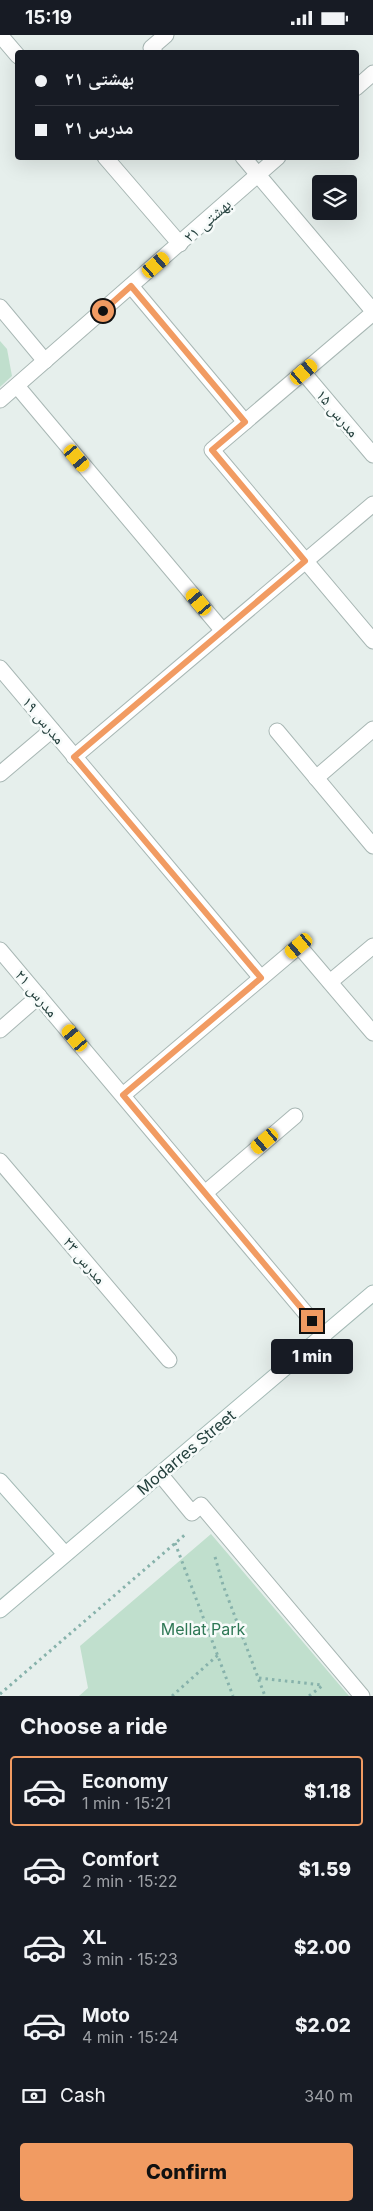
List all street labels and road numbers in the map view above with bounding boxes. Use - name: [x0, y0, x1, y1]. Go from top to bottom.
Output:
- street label: بهشتی ۲۱: [179, 194, 236, 247]
- street label: مدرس ۱۵: [312, 385, 364, 442]
- street label: مدرس ۱۹: [18, 692, 70, 749]
- street label: مدرس ۲۱: [11, 965, 63, 1022]
- street label: مدرس ۲۳: [59, 1232, 111, 1289]
- street label: Modarres Street: [133, 1405, 239, 1499]

